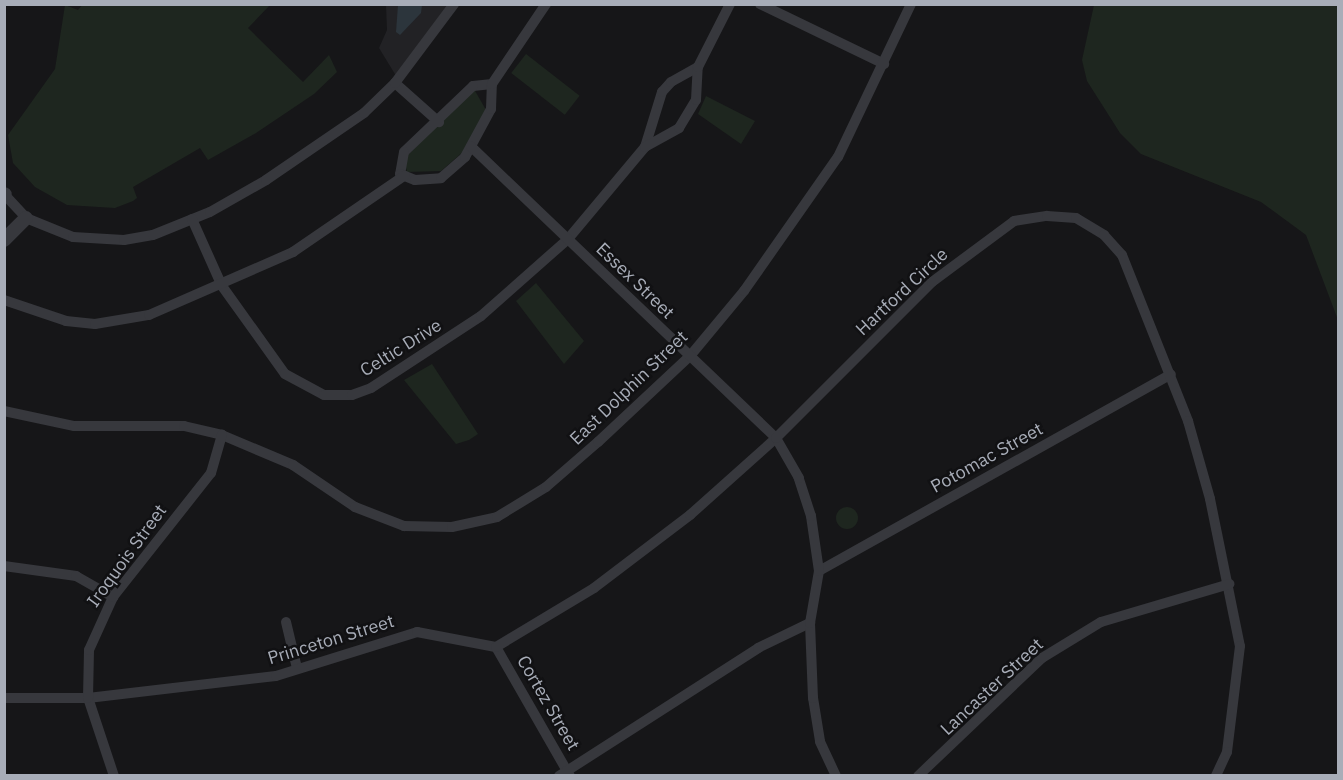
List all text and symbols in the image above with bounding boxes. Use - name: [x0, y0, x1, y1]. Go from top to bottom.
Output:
- street label: Essex Street: [591, 238, 679, 324]
- street label: Hartford Circle: [851, 244, 953, 340]
- street label: Celtic Drive: [356, 315, 446, 381]
- street label: East Dolphin Street: [566, 326, 692, 450]
- street label: Potomac Street: [927, 418, 1047, 498]
- street label: Iroquois Street: [83, 501, 171, 611]
- street label: Princeton Street: [265, 611, 397, 669]
- street label: Lancaster Street: [936, 634, 1048, 740]
- street label: Cortez Street: [512, 652, 584, 754]

